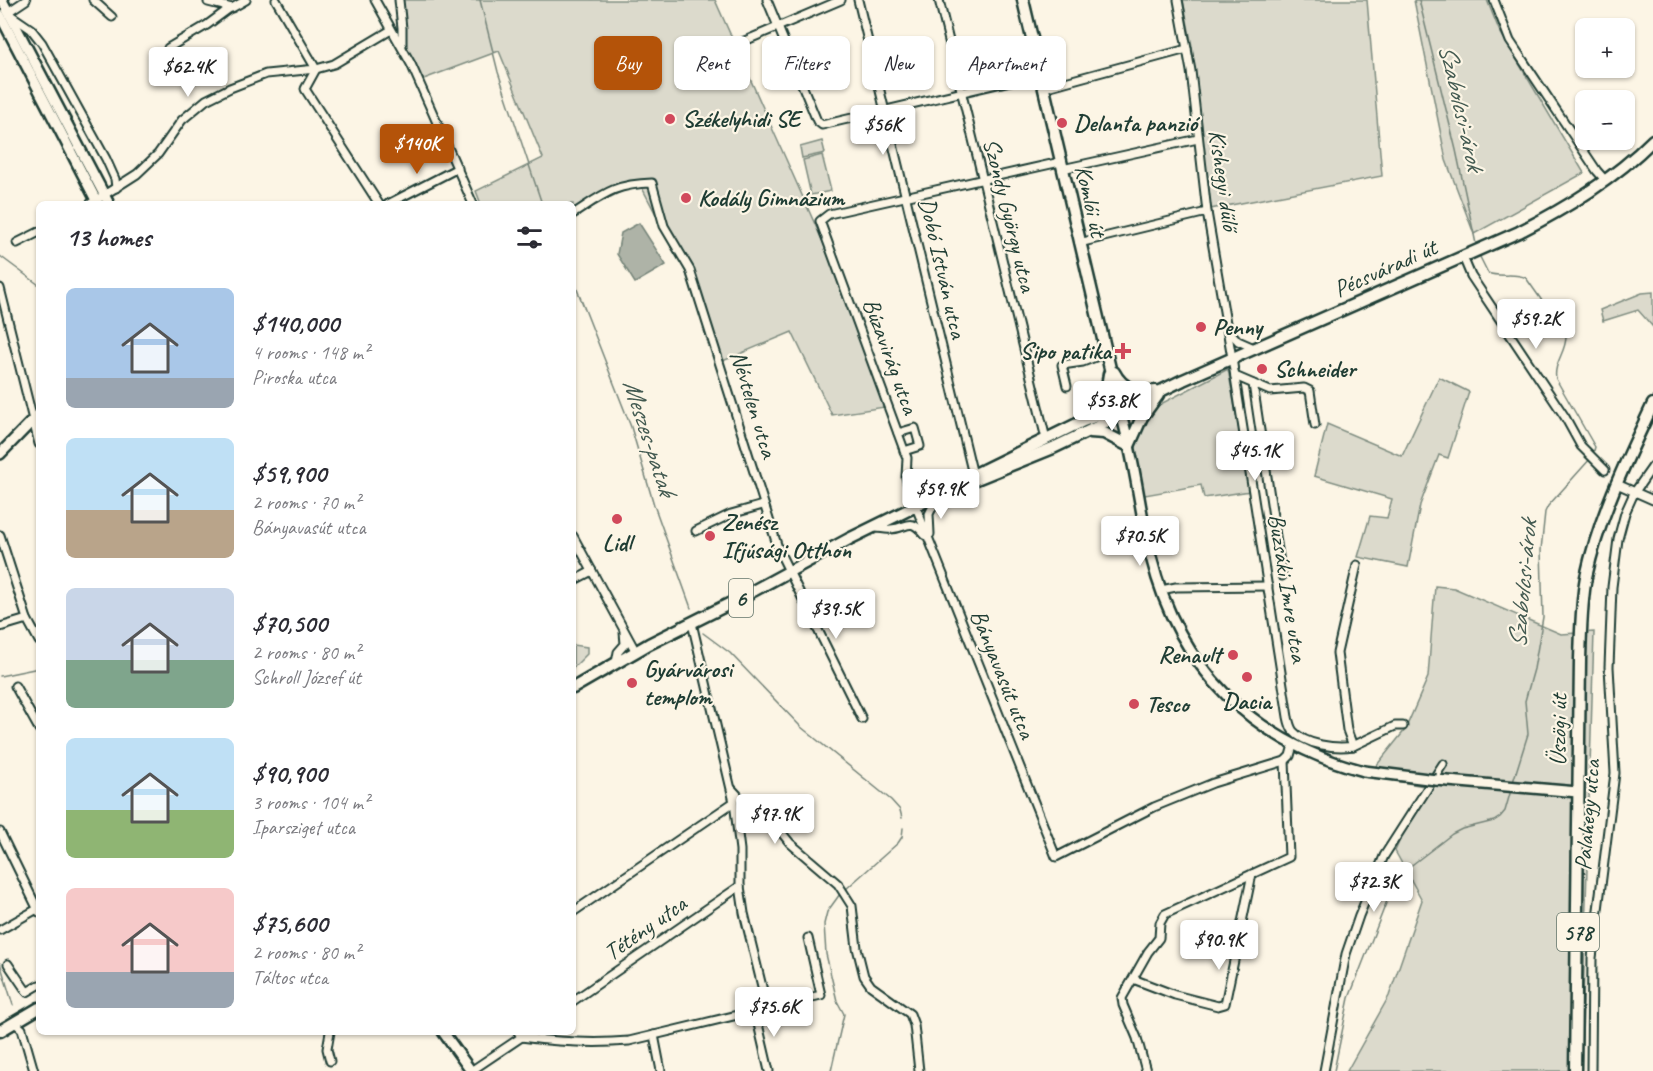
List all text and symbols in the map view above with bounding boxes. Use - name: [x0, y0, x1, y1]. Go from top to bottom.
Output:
- map controls: [1575, 18, 1635, 150]
- button: +: [1575, 18, 1635, 78]
- chip: Buy: [594, 36, 662, 90]
- chip: Rent: [674, 36, 750, 90]
- chip: Filters: [762, 36, 850, 90]
- chip: New: [862, 36, 934, 90]
- chip: Apartment: [946, 36, 1066, 90]
- water label: Szabolcsi-árok: [1431, 41, 1493, 178]
- pin: $62.4K: [139, 47, 237, 98]
- text: $62.4K: [163, 54, 213, 79]
- button: −: [1575, 90, 1635, 150]
- place label: Székelyhidi SE: [682, 104, 803, 134]
- pin: $56K: [847, 105, 919, 156]
- place label: Delanta panzió: [1074, 108, 1201, 138]
- marker: Székelyhidi SE: [663, 112, 677, 126]
- text: $56K: [864, 112, 902, 137]
- marker: Delanta panzió: [1055, 116, 1069, 130]
- pin: $140K: [375, 124, 459, 175]
- street label: Kishegyi dűlő: [1202, 128, 1246, 236]
- text: $140K: [394, 131, 440, 156]
- street label: Szondy György utca: [976, 135, 1044, 296]
- street label: Komlói út: [1068, 162, 1114, 242]
- place label: Kodály Gimnázium: [698, 183, 845, 213]
- marker: Kodály Gimnázium: [679, 191, 693, 205]
- street label: Dobó István utca: [912, 195, 974, 342]
- text: 13 homes: [66, 221, 151, 254]
- icon: filters: [513, 221, 546, 254]
- street label: Pécsváradi út: [1329, 231, 1443, 304]
- street label: Búzavirág utca: [856, 294, 926, 419]
- pin: $59.2K: [1487, 299, 1585, 350]
- text: $59.2K: [1511, 306, 1561, 331]
- text: $140,000: [252, 307, 339, 340]
- icon: home: [114, 312, 186, 384]
- place label: Penny: [1213, 312, 1265, 342]
- marker: Penny: [1194, 320, 1208, 334]
- place label: Sipo patika: [1020, 336, 1113, 366]
- text: 4 rooms · 148 m²: [252, 340, 369, 365]
- marker: Sipo patika: [1116, 344, 1130, 358]
- street label: Névtelen utca: [723, 347, 785, 463]
- place label: Schneider: [1274, 354, 1358, 384]
- marker: Schneider: [1255, 362, 1269, 376]
- text: Piroska utca: [252, 365, 336, 390]
- water label: Meszes-patak: [615, 375, 685, 504]
- pin: $53.8K: [1063, 381, 1161, 432]
- text: $53.8K: [1087, 388, 1137, 413]
- pin: $45.1K: [1206, 431, 1304, 482]
- text: $45.1K: [1230, 438, 1280, 463]
- text: $59,900: [252, 457, 326, 490]
- icon: home: [114, 462, 186, 534]
- pin: $59.9K: [892, 469, 990, 520]
- text: $59.9K: [916, 476, 966, 501]
- text: 2 rooms · 70 m²: [252, 490, 360, 515]
- place label: Zenész Ifjúsági Otthon: [722, 507, 852, 565]
- marker: Lidl: [610, 512, 624, 526]
- street label: Buzsáki Imre utca: [1261, 512, 1315, 666]
- water label: Szabolcsi-árok: [1500, 514, 1545, 649]
- text: Bányavasút utca: [252, 515, 366, 540]
- pin: $70.5K: [1091, 516, 1189, 567]
- text: $70.5K: [1115, 523, 1165, 548]
- place label: Lidl: [602, 528, 636, 558]
- marker: Zenész Ifjúsági Otthon: [703, 529, 717, 543]
- road number: 6: [729, 579, 753, 617]
- pin: $39.5K: [787, 589, 885, 640]
- text: $39.5K: [811, 596, 861, 621]
- street label: Bányavasút utca: [964, 605, 1043, 744]
- text: $70,500: [252, 607, 327, 640]
- icon: home: [114, 612, 186, 684]
- text: 2 rooms · 80 m²: [252, 640, 360, 665]
- place label: Renault: [1158, 640, 1225, 670]
- marker: Renault: [1226, 648, 1240, 662]
- place label: Gyárvárosi templom: [644, 654, 735, 712]
- text: Schroll József út: [252, 665, 361, 690]
- marker: Dacia: [1240, 670, 1254, 684]
- marker: Gyárvárosi templom: [625, 676, 639, 690]
- place label: Dacia: [1223, 686, 1273, 716]
- place label: Tesco: [1146, 689, 1191, 719]
- street label: Üszögi út: [1542, 692, 1574, 766]
- marker: Tesco: [1127, 697, 1141, 711]
- text: $90,900: [252, 757, 327, 790]
- street label: Palahegy utca: [1567, 757, 1607, 872]
- icon: home: [114, 762, 186, 834]
- text: 3 rooms · 104 m²: [252, 790, 369, 815]
- pin: $97.9K: [726, 794, 824, 845]
- text: $97.9K: [750, 801, 800, 826]
- text: Iparsziget utca: [252, 815, 355, 840]
- pin: $72.3K: [1325, 862, 1423, 913]
- text: $72.3K: [1349, 869, 1399, 894]
- street label: Tétény utca: [598, 888, 693, 967]
- text: $75,600: [252, 907, 327, 940]
- icon: home: [114, 912, 186, 984]
- road number: 578: [1557, 913, 1599, 951]
- pin: $90.9K: [1170, 920, 1268, 971]
- text: $90.9K: [1194, 927, 1244, 952]
- text: 2 rooms · 80 m²: [252, 940, 360, 965]
- text: Táltos utca: [252, 965, 328, 990]
- pin: $75.6K: [725, 987, 823, 1038]
- text: $75.6K: [749, 994, 799, 1019]

